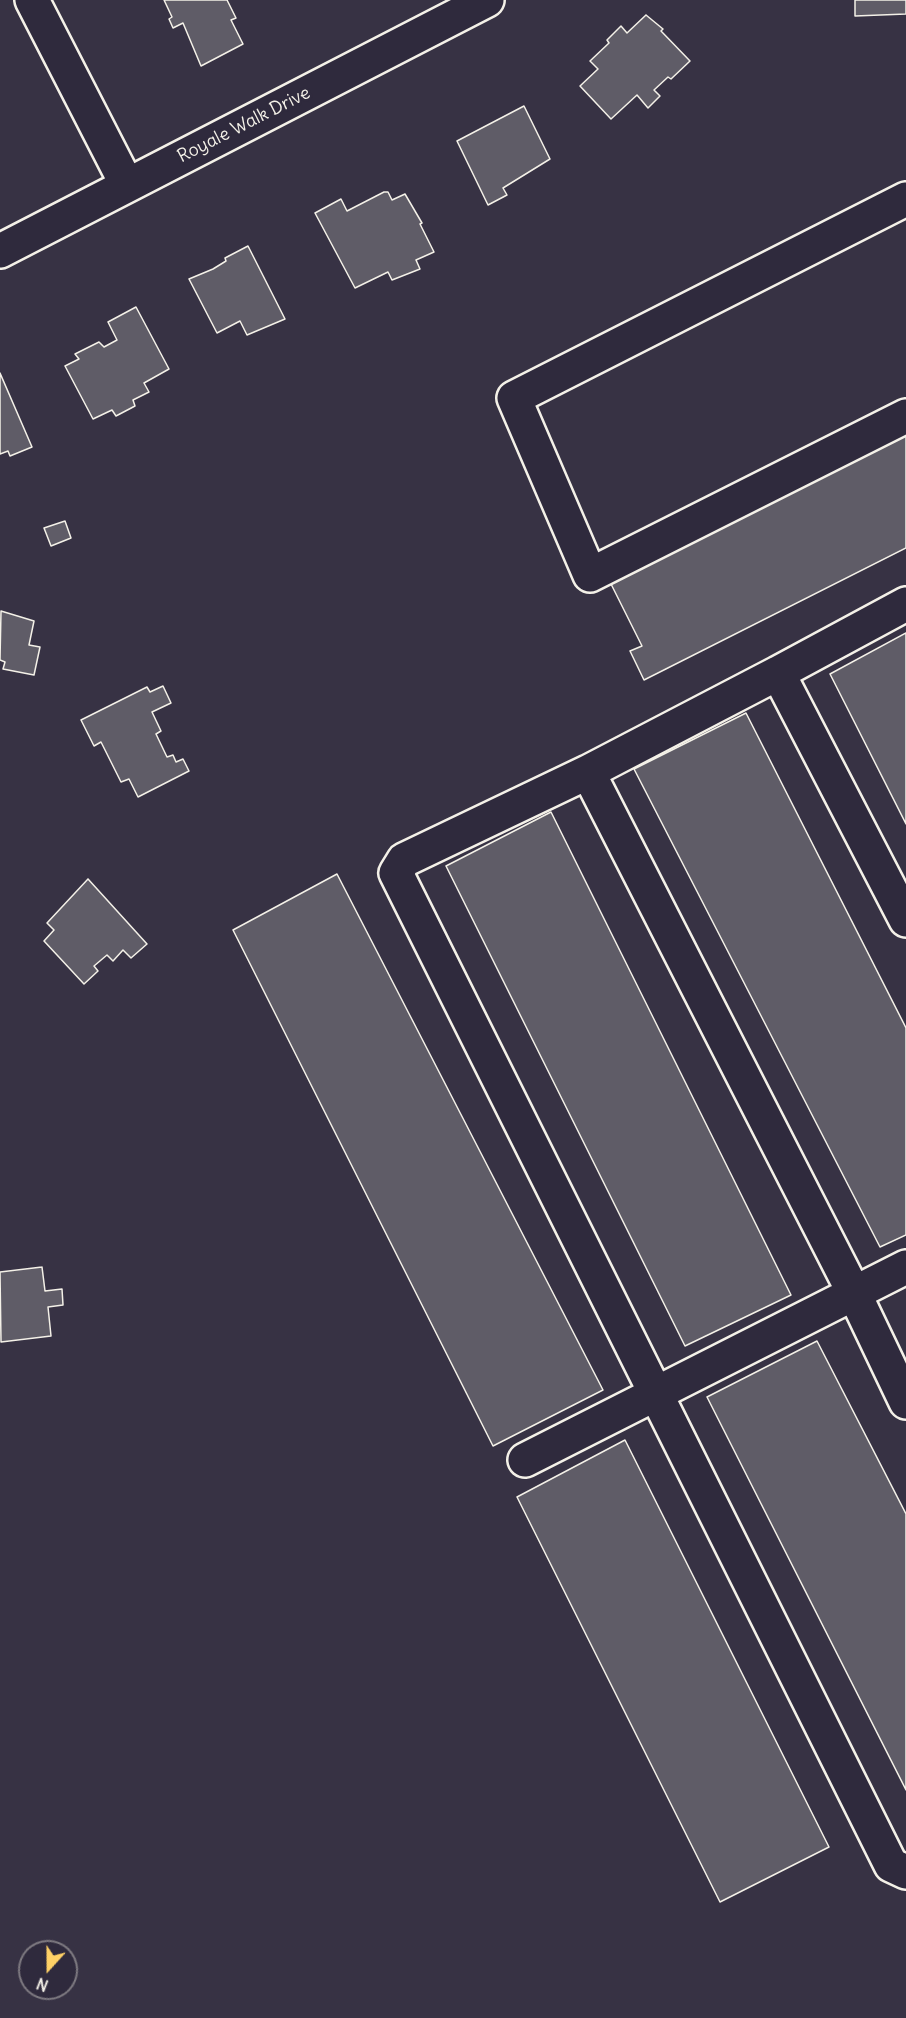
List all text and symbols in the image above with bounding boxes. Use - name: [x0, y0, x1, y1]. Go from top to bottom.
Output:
- street label: Royale Walk Drive: [174, 82, 314, 168]
- north arrow: [18, 1940, 78, 2000]
- text: N: [34, 1974, 51, 1996]

